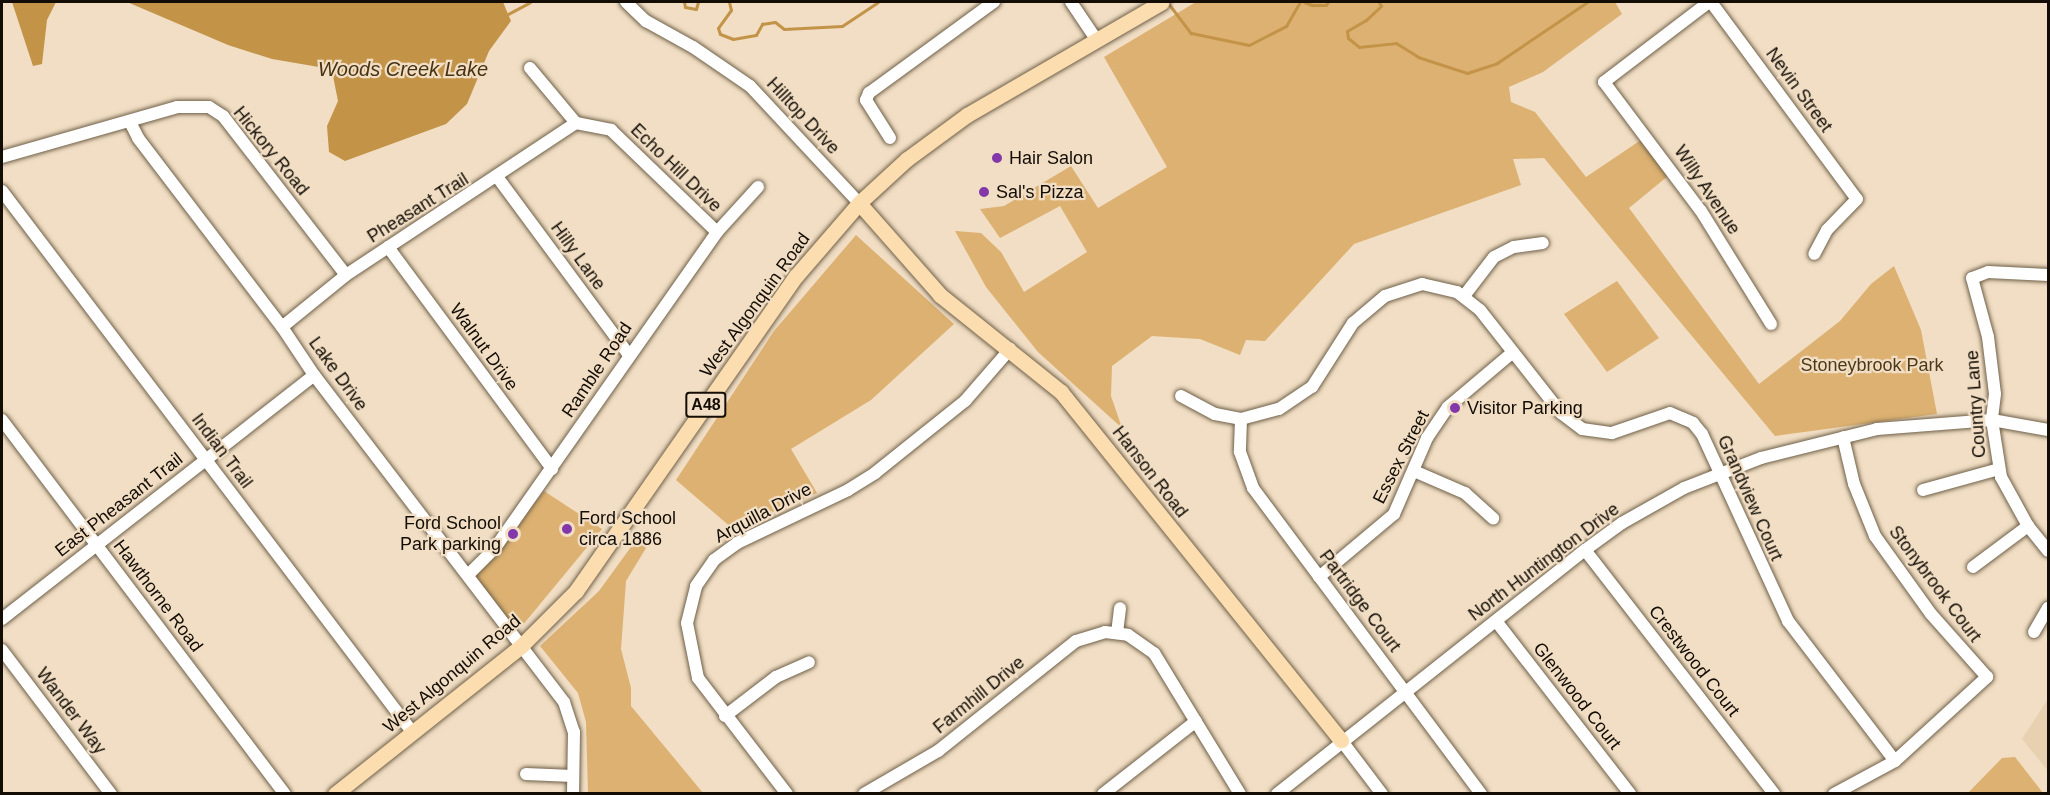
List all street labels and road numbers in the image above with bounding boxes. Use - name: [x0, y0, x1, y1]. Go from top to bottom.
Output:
- street label: Nevin Street: [1761, 44, 1837, 136]
- street label: Hilltop Drive: [762, 73, 844, 159]
- street label: Hickory Road: [229, 102, 313, 200]
- street label: Echo Hill Drive: [626, 119, 726, 217]
- street label: Willy Avenue: [1669, 141, 1745, 239]
- street label: Pheasant Trail: [363, 168, 473, 248]
- street label: Hilly Lane: [546, 218, 610, 294]
- street label: West Algonquin Road: [695, 228, 815, 382]
- street label: Walnut Drive: [445, 299, 523, 395]
- street label: Ramble Road: [557, 318, 637, 422]
- street label: Lake Drive: [304, 333, 372, 415]
- street label: Country Lane: [1961, 349, 1991, 459]
- road number: A48: [685, 392, 727, 418]
- street label: Essex Street: [1368, 407, 1434, 507]
- street label: Indian Trail: [187, 409, 257, 493]
- street label: Hanson Road: [1108, 422, 1192, 522]
- street label: Grandview Court: [1713, 432, 1787, 564]
- street label: East Pheasant Trail: [51, 448, 187, 562]
- street label: Arquilla Drive: [711, 478, 815, 548]
- street label: North Huntington Drive: [1464, 498, 1624, 626]
- street label: Stonybrook Court: [1884, 522, 1986, 646]
- street label: Hawthorne Road: [109, 536, 207, 656]
- street label: Partridge Court: [1315, 546, 1405, 656]
- street label: Crestwood Court: [1644, 601, 1744, 721]
- street label: West Algonquin Road: [378, 610, 526, 738]
- street label: Glenwood Court: [1528, 638, 1626, 754]
- street label: Farmhill Drive: [929, 652, 1029, 738]
- street label: Wander Way: [31, 663, 111, 759]

